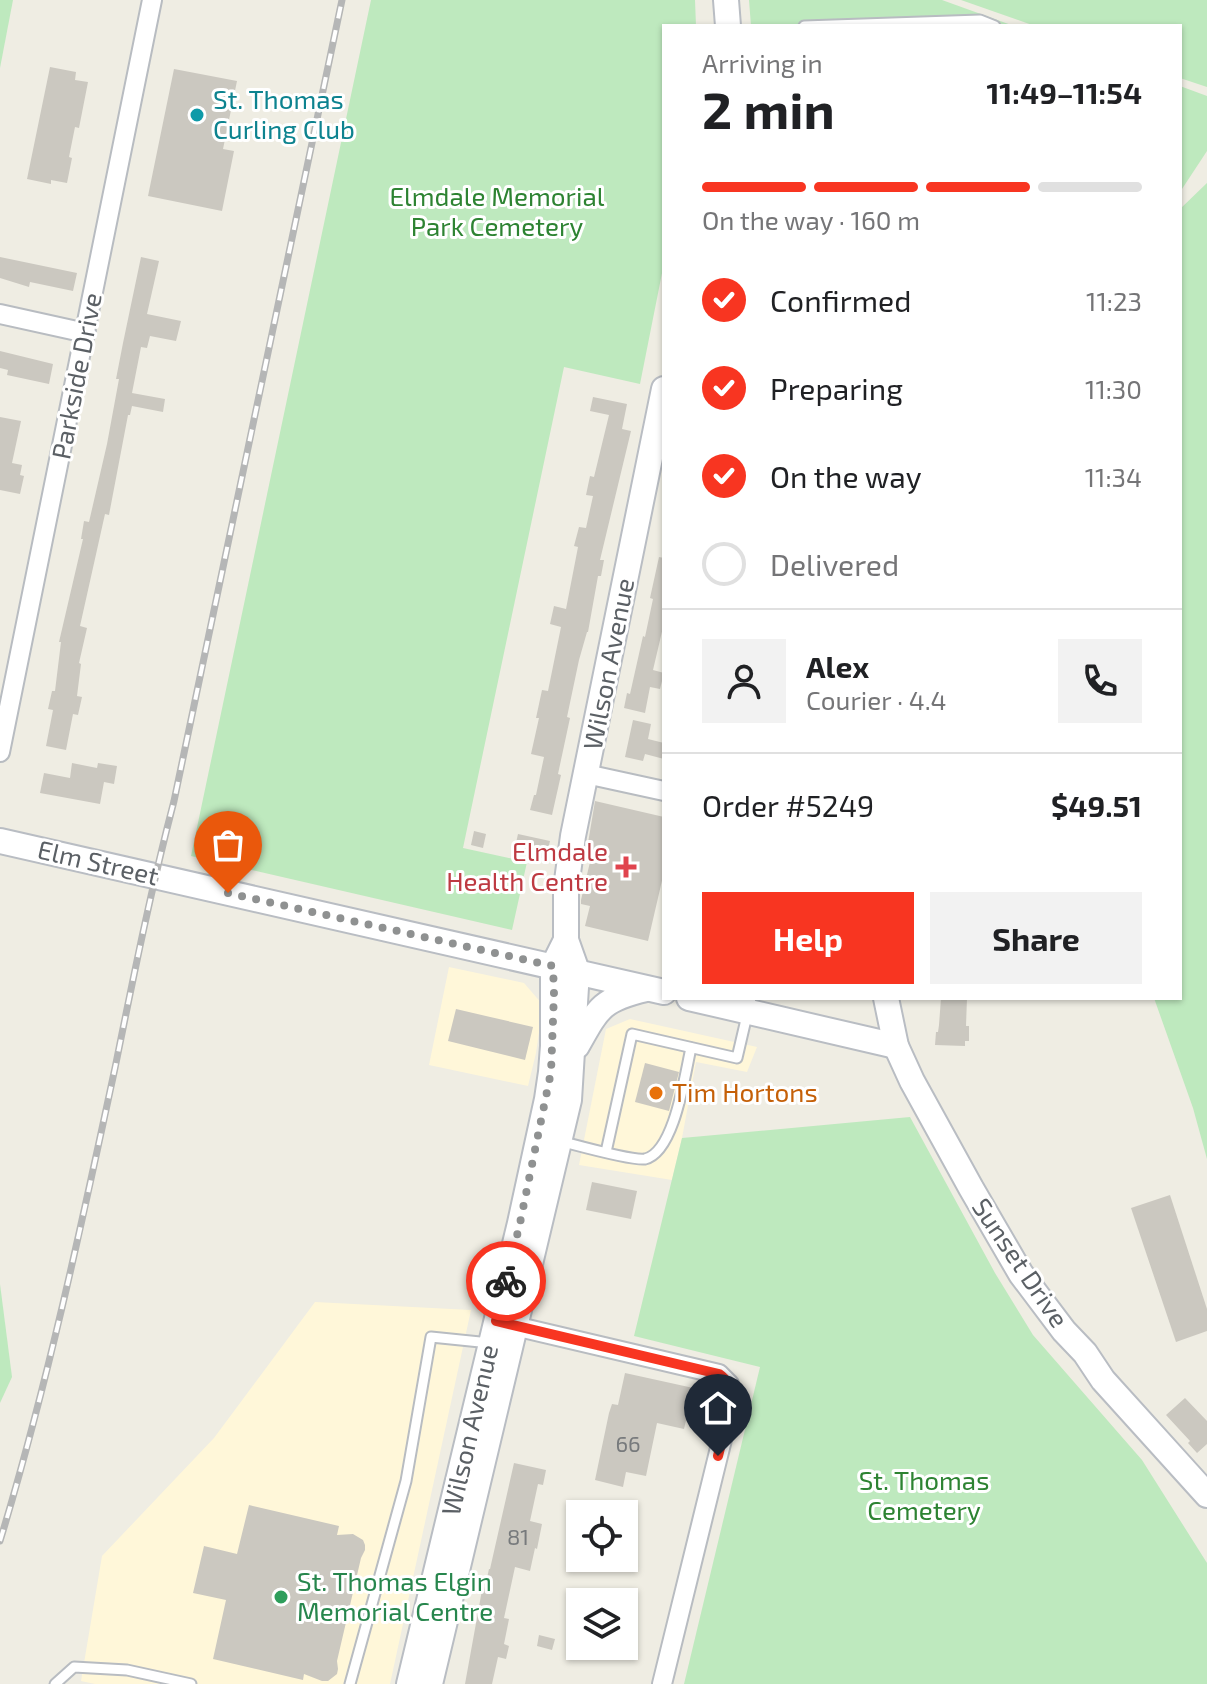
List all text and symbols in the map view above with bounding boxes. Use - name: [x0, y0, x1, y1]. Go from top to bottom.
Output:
- text: Arriving in: [702, 47, 823, 78]
- text: 11:49–11:54: [986, 74, 1142, 110]
- text: 2 min: [702, 77, 835, 139]
- place label: St. Thomas Curling Club: [213, 83, 355, 144]
- marker: St. Thomas Curling Club: [188, 106, 206, 124]
- park label: Elmdale Memorial Park Cemetery: [390, 180, 605, 241]
- text: On the way · 160 m: [702, 204, 920, 235]
- icon: check: [702, 278, 746, 322]
- text: Confirmed: [770, 282, 911, 318]
- text: 11:23: [1086, 285, 1142, 316]
- street label: Parkside Drive: [44, 290, 107, 462]
- icon: check: [702, 366, 746, 410]
- text: Preparing: [770, 370, 903, 406]
- text: 11:30: [1085, 373, 1142, 404]
- icon: check: [702, 454, 746, 498]
- text: On the way: [770, 458, 922, 494]
- text: 11:34: [1085, 461, 1142, 492]
- text: Delivered: [770, 546, 899, 582]
- street label: Wilson Avenue: [576, 575, 639, 752]
- button: person: [702, 639, 786, 723]
- button: phone: [1058, 639, 1142, 723]
- text: Alex: [806, 648, 869, 684]
- text: Courier · 4.4: [806, 684, 947, 715]
- text: Order #5249: [702, 787, 874, 823]
- text: $49.51: [1051, 787, 1142, 823]
- pin: [194, 811, 262, 893]
- icon: bag: [206, 823, 250, 867]
- street label: Elm Street: [35, 833, 162, 891]
- place label: Elmdale Health Centre: [446, 835, 608, 896]
- marker: Elmdale Health Centre: [615, 856, 637, 878]
- button: Help: [702, 892, 914, 984]
- button: Share: [930, 892, 1142, 984]
- place label: Tim Hortons: [672, 1076, 818, 1107]
- marker: Tim Hortons: [647, 1084, 665, 1102]
- street label: Sunset Drive: [967, 1192, 1076, 1333]
- courier: [466, 1241, 546, 1321]
- icon: bike: [484, 1259, 528, 1303]
- street label: Wilson Avenue: [434, 1341, 503, 1518]
- pin: [684, 1374, 752, 1456]
- icon: home: [696, 1386, 740, 1430]
- house number: 66: [615, 1430, 641, 1456]
- park label: St. Thomas Cemetery: [859, 1464, 989, 1525]
- map controls: [566, 1500, 638, 1660]
- button: locate: [566, 1500, 638, 1572]
- house number: 81: [507, 1523, 529, 1549]
- place label: St. Thomas Elgin Memorial Centre: [297, 1565, 493, 1626]
- marker: St. Thomas Elgin Memorial Centre: [272, 1588, 290, 1606]
- button: layers: [566, 1588, 638, 1660]

